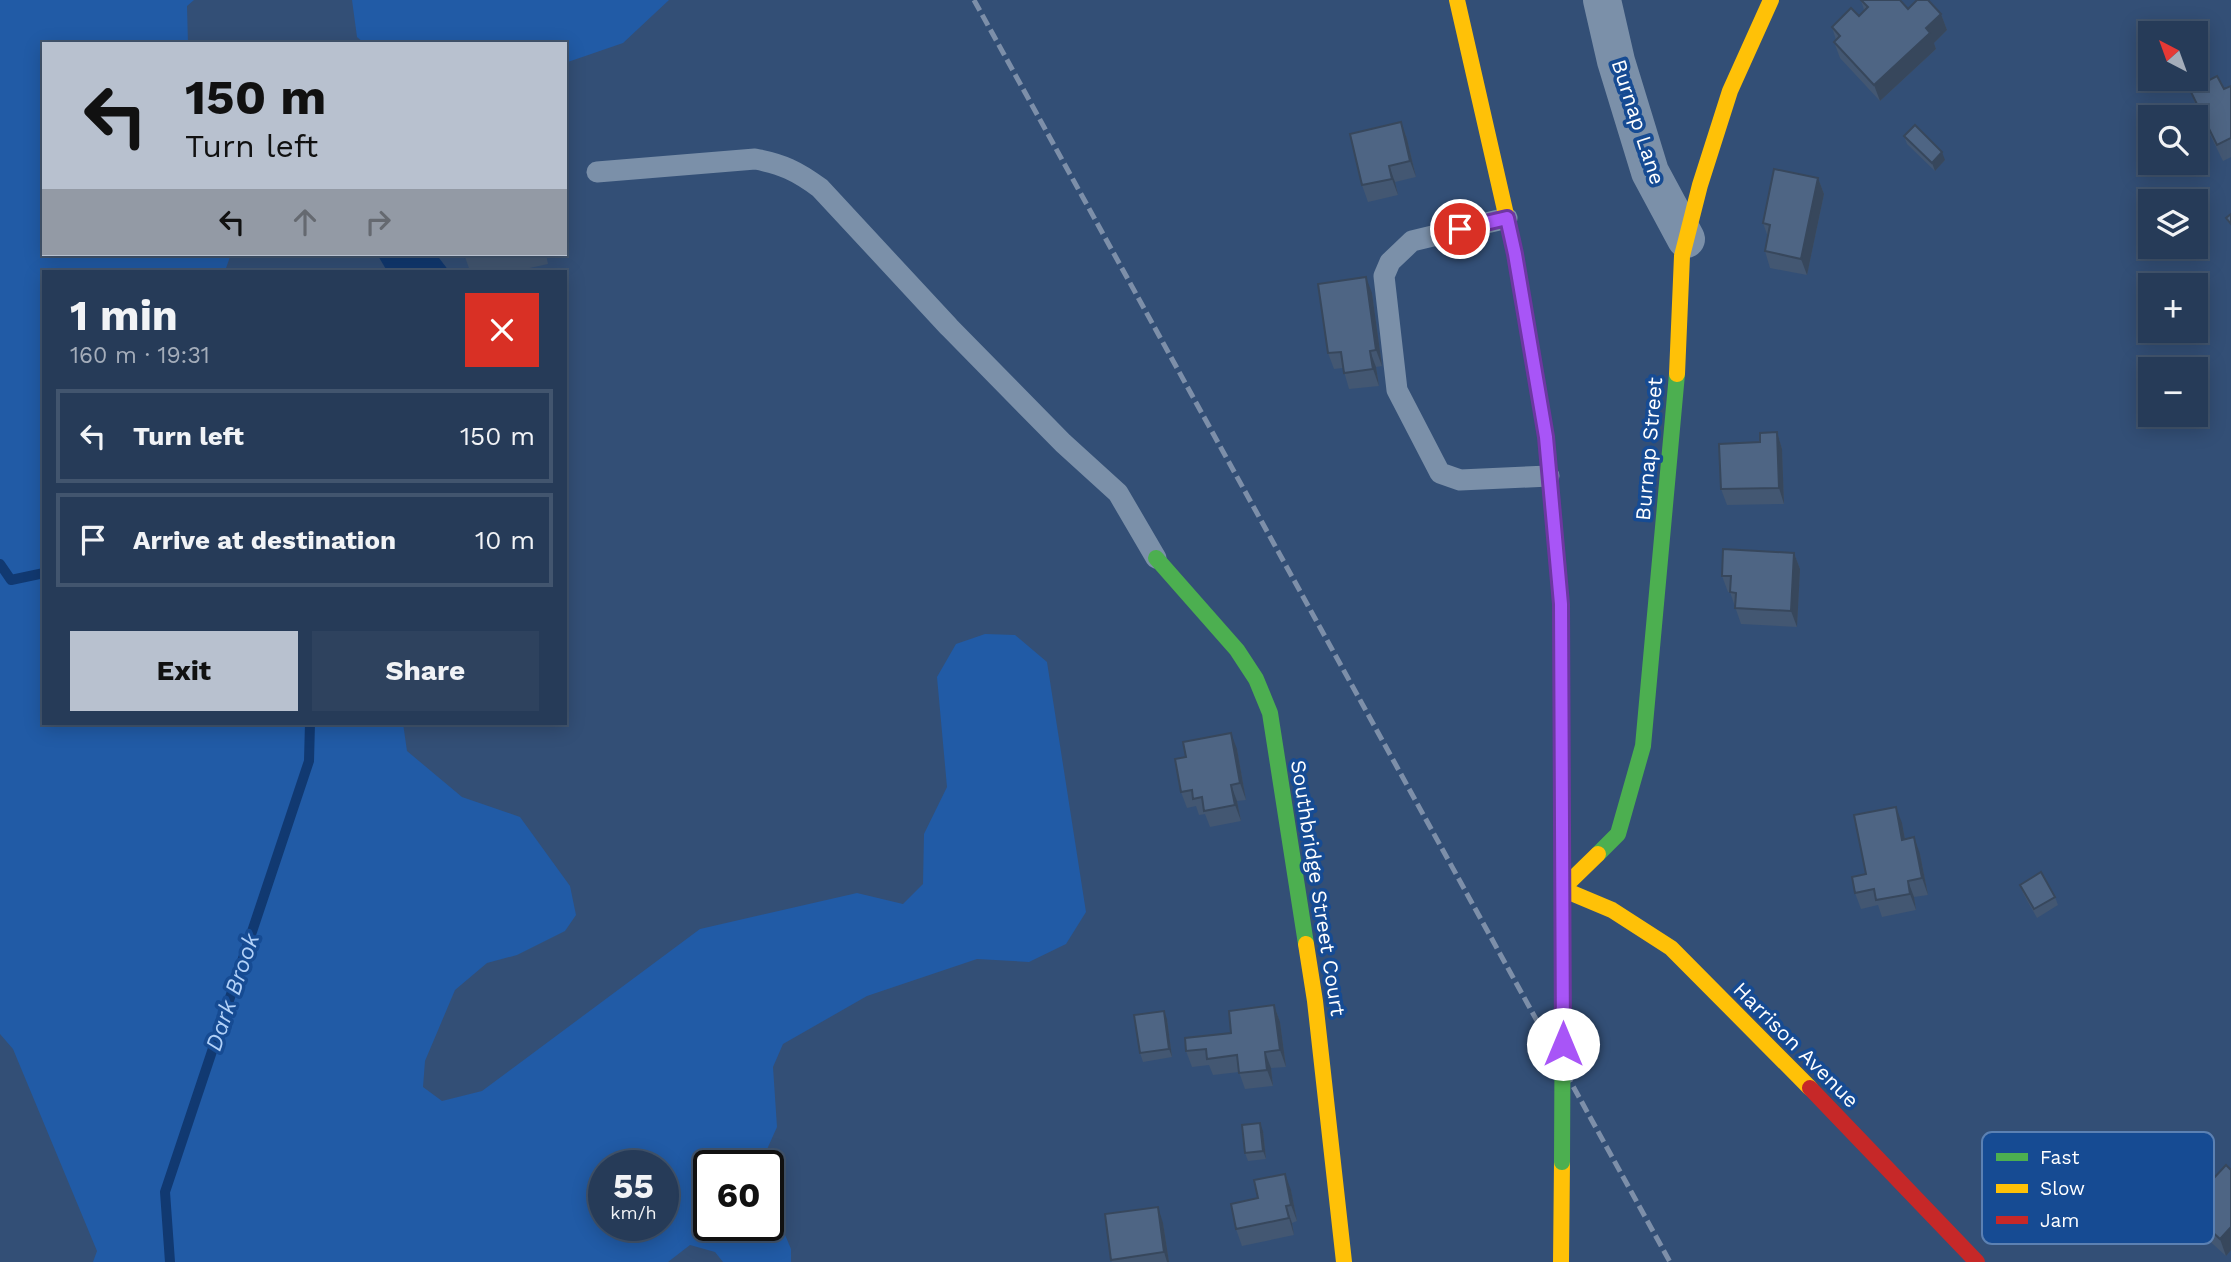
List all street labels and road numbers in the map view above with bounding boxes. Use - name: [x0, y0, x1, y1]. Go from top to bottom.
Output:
- street label: Burnap Lane: [1606, 56, 1670, 188]
- street label: Burnap Street: [1630, 376, 1667, 522]
- street label: Southbridge Street Court: [1286, 758, 1351, 1018]
- street label: Harrison Avenue: [1728, 977, 1864, 1113]

